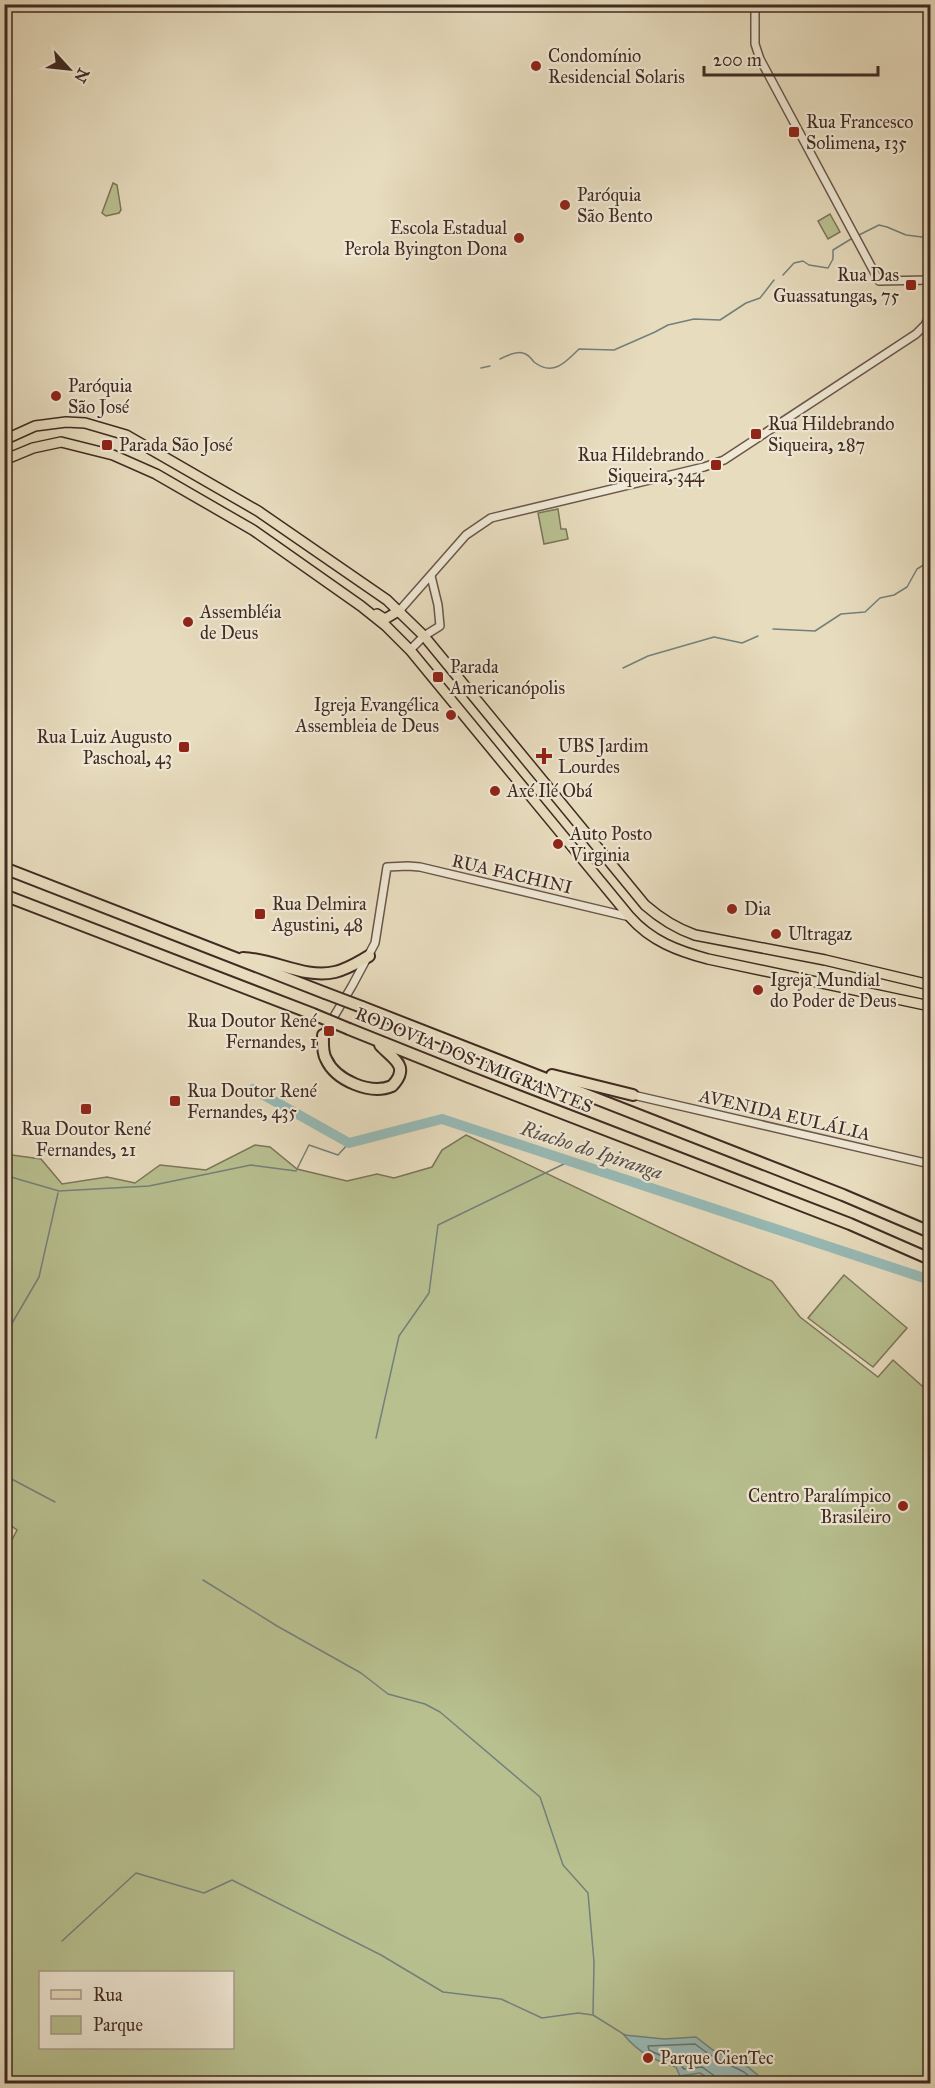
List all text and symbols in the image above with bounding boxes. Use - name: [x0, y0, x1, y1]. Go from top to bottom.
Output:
- north arrow: [39, 39, 99, 99]
- scale bar: [704, 39, 878, 77]
- place label: Condomínio Residencial Solaris: [548, 45, 685, 88]
- text: 200 m: [713, 49, 762, 71]
- marker: Condomínio Residencial Solaris: [529, 59, 543, 73]
- text: N: [70, 65, 93, 86]
- place label: Rua Francesco Solimena, 135: [806, 111, 913, 154]
- marker: Rua Francesco Solimena, 135: [787, 125, 801, 139]
- place label: Paróquia São Bento: [577, 184, 653, 227]
- marker: Paróquia São Bento: [558, 198, 572, 212]
- place label: Escola Estadual Perola Byington Dona: [344, 217, 507, 261]
- marker: Escola Estadual Perola Byington Dona: [512, 231, 526, 245]
- place label: Rua Das Guassatungas, 75: [773, 264, 900, 308]
- marker: Rua Das Guassatungas, 75: [904, 278, 918, 292]
- place label: Paróquia São José: [68, 375, 133, 419]
- marker: Paróquia São José: [49, 389, 63, 403]
- place label: Rua Hildebrando Siqueira, 287: [768, 413, 894, 457]
- marker: Rua Hildebrando Siqueira, 287: [749, 427, 763, 441]
- place label: Parada São José: [119, 434, 233, 457]
- marker: Parada São José: [100, 438, 114, 452]
- place label: Rua Hildebrando Siqueira, 344: [578, 444, 705, 488]
- marker: Rua Hildebrando Siqueira, 344: [709, 458, 723, 472]
- place label: Assembléia de Deus: [199, 601, 282, 644]
- marker: Assembléia de Deus: [181, 615, 195, 629]
- place label: Parada Americanópolis: [449, 656, 565, 699]
- marker: Parada Americanópolis: [431, 670, 445, 684]
- place label: Igreja Evangélica Assembleia de Deus: [295, 694, 439, 737]
- marker: Igreja Evangélica Assembleia de Deus: [444, 708, 458, 722]
- place label: Rua Luiz Augusto Paschoal, 43: [37, 726, 172, 769]
- place label: UBS Jardim Lourdes: [558, 735, 649, 778]
- marker: Rua Luiz Augusto Paschoal, 43: [177, 740, 191, 754]
- marker: UBS Jardim Lourdes: [535, 747, 553, 765]
- place label: Axé Ilé Obá: [506, 780, 593, 802]
- marker: Axé Ilé Obá: [488, 784, 502, 798]
- place label: Auto Posto Virginia: [569, 823, 652, 867]
- marker: Auto Posto Virginia: [551, 837, 565, 851]
- street label: RUA FACHINI: [450, 849, 575, 899]
- place label: Rua Delmira Agustini, 48: [271, 893, 367, 937]
- place label: Dia: [744, 898, 771, 920]
- marker: Dia: [725, 902, 739, 916]
- marker: Rua Delmira Agustini, 48: [253, 907, 267, 921]
- place label: Ultragaz: [788, 923, 852, 946]
- marker: Ultragaz: [769, 927, 783, 941]
- place label: Igreja Mundial do Poder de Deus: [770, 969, 897, 1012]
- marker: Igreja Mundial do Poder de Deus: [751, 983, 765, 997]
- street label: RODOVIA DOS IMIGRANTES: [352, 1002, 596, 1118]
- place label: Rua Doutor René Fernandes, 1: [187, 1010, 317, 1053]
- marker: Rua Doutor René Fernandes, 1: [322, 1024, 336, 1038]
- place label: Rua Doutor René Fernandes, 435: [187, 1080, 318, 1123]
- street label: AVENIDA EULÁLIA: [696, 1082, 873, 1145]
- marker: Rua Doutor René Fernandes, 435: [168, 1094, 182, 1108]
- marker: Rua Doutor René Fernandes, 21: [79, 1102, 93, 1116]
- water label: Riacho do Ipiranga: [517, 1115, 666, 1185]
- place label: Rua Doutor René Fernandes, 21: [21, 1118, 152, 1161]
- place label: Centro Paralímpico Brasileiro: [748, 1485, 891, 1528]
- marker: Centro Paralímpico Brasileiro: [896, 1499, 910, 1513]
- legend: [39, 1971, 234, 2049]
- text: Rua: [93, 1984, 123, 2006]
- text: Parque: [93, 2014, 143, 2037]
- place label: Parque CienTec: [660, 2047, 774, 2070]
- marker: Parque CienTec: [641, 2051, 655, 2065]

